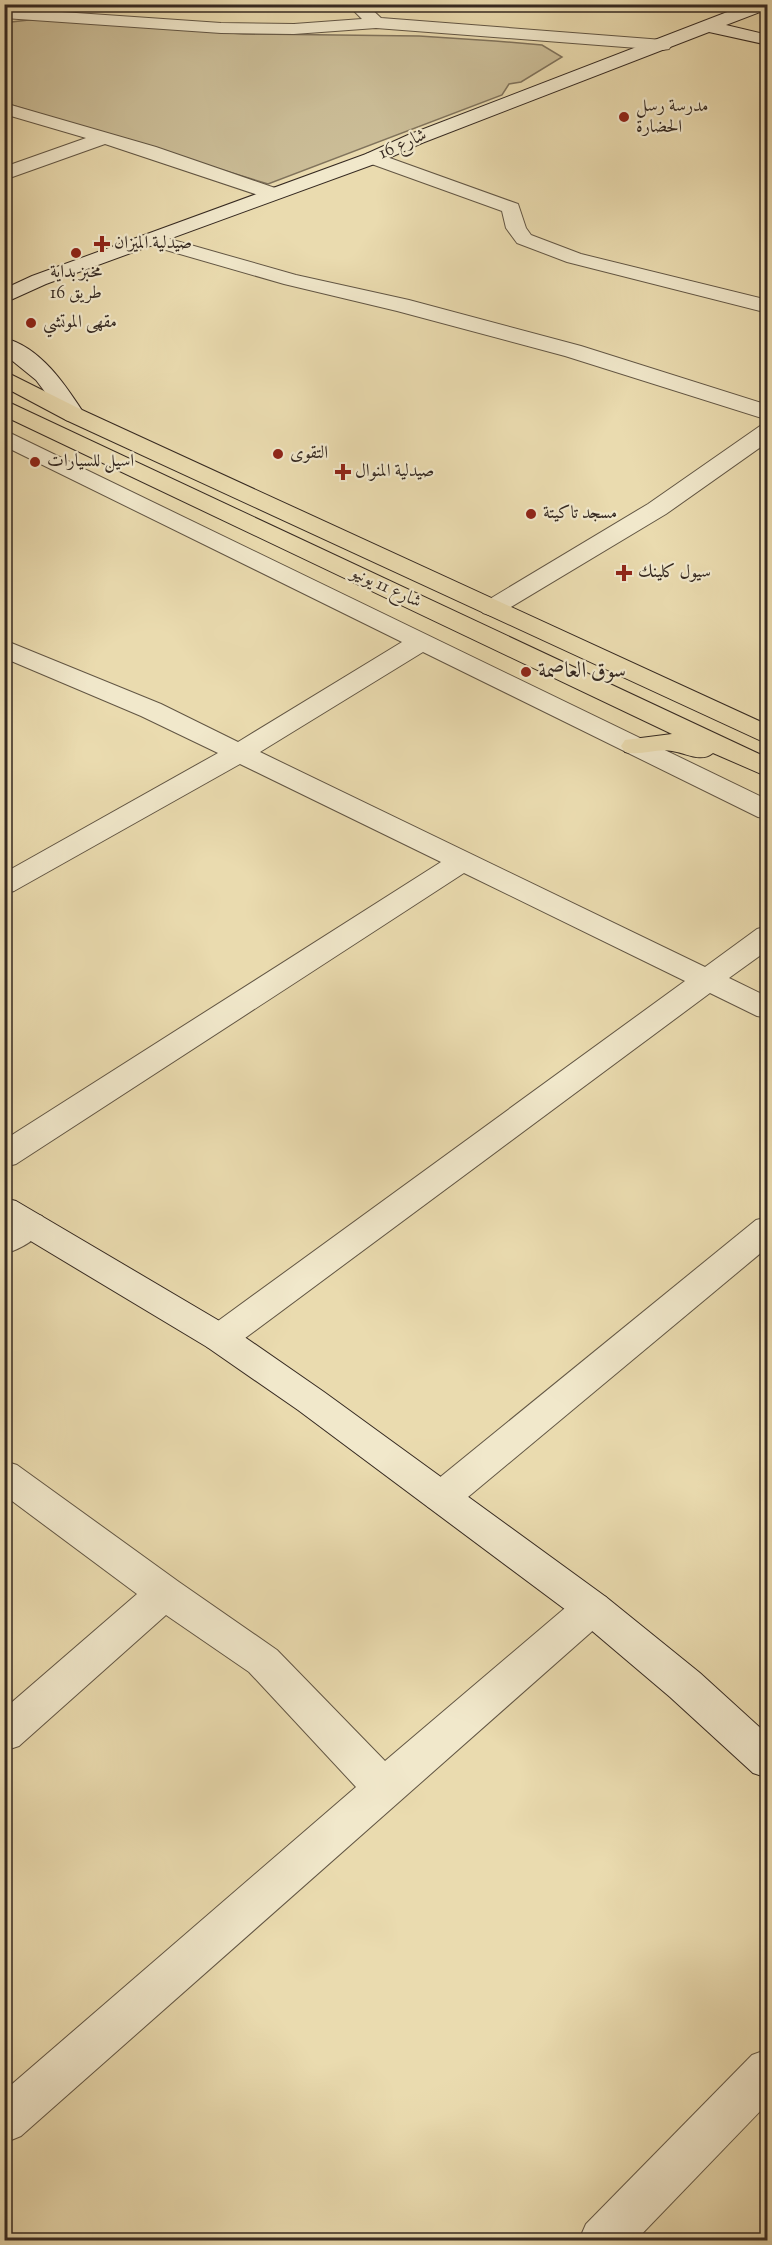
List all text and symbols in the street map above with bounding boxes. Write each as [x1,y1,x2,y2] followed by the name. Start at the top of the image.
[636,94,709,141] place label: مدرسة رسل الحضارة
[617,110,631,124] marker: مدرسة رسل الحضارة
[375,123,431,167] street label: شارع 16
[114,231,192,257] place label: صيدلية الميزان
[95,237,109,251] marker: صيدلية الميزان
[69,246,83,260] marker: مخبز بداية طريق 16
[50,260,102,307] place label: مخبز بداية طريق 16
[43,310,117,338] place label: مقهى الموتشي
[24,316,38,330] marker: مقهى الموتشي
[290,441,328,467] place label: التقوى
[271,447,285,461] marker: التقوى
[47,449,134,475] place label: اسيل للسيارات
[28,455,42,469] marker: اسيل للسيارات
[355,459,434,485] place label: صيدلية المنوال
[336,465,350,479] marker: صيدلية المنوال
[543,501,617,527] place label: مسجد تاكيتة
[524,507,538,521] marker: مسجد تاكيتة
[345,560,425,616] street label: شارع 11 يونيو
[638,560,711,586] place label: سيول كلينك
[615,564,633,582] marker: سيول كلينك
[538,656,626,688] place label: سوق العاصمة
[519,665,533,679] marker: سوق العاصمة

